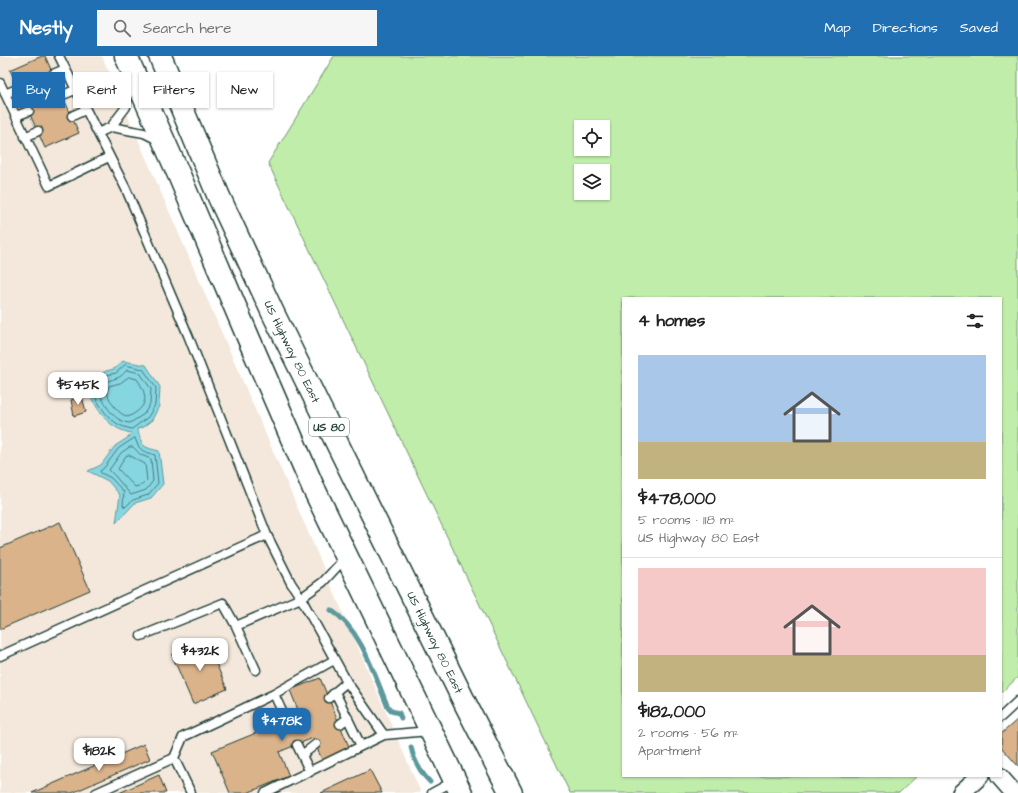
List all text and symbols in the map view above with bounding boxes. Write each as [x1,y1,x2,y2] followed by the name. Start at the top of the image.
[97,10,377,46] search box
[20,15,73,42] text: Nestly
[111,17,133,39] icon: search
[143,18,231,39] text: Search here
[824,18,851,38] text: Map
[873,18,938,38] text: Directions
[960,18,998,38] text: Saved
[12,72,65,108] chip: Buy
[73,72,131,108] chip: Rent
[139,72,209,108] chip: Filters
[217,72,273,108] chip: New
[574,120,610,200] map controls
[574,120,610,156] button: locate
[574,164,610,200] button: layers
[259,298,324,406] street label: US Highway 80 East
[638,309,705,333] text: 4 homes
[964,310,986,332] icon: filters
[50,372,106,406] pin: $545K
[57,376,99,394] text: $545K
[776,381,848,453] icon: home
[309,418,349,436] road number: US 80
[638,487,716,511] text: $478,000
[638,511,735,529] text: 5 rooms · 118 m²
[638,529,759,547] text: US Highway 80 East
[402,589,467,697] street label: US Highway 80 East
[776,594,848,666] icon: home
[172,638,228,672] pin: $432K
[181,642,219,660] text: $432K
[638,700,706,724] text: $182,000
[254,708,310,742] pin: $478K
[262,712,302,730] text: $478K
[638,724,739,742] text: 2 rooms · 56 m²
[71,738,127,772] pin: $182K
[83,742,115,760] text: $182K
[638,742,702,760] text: Apartment

